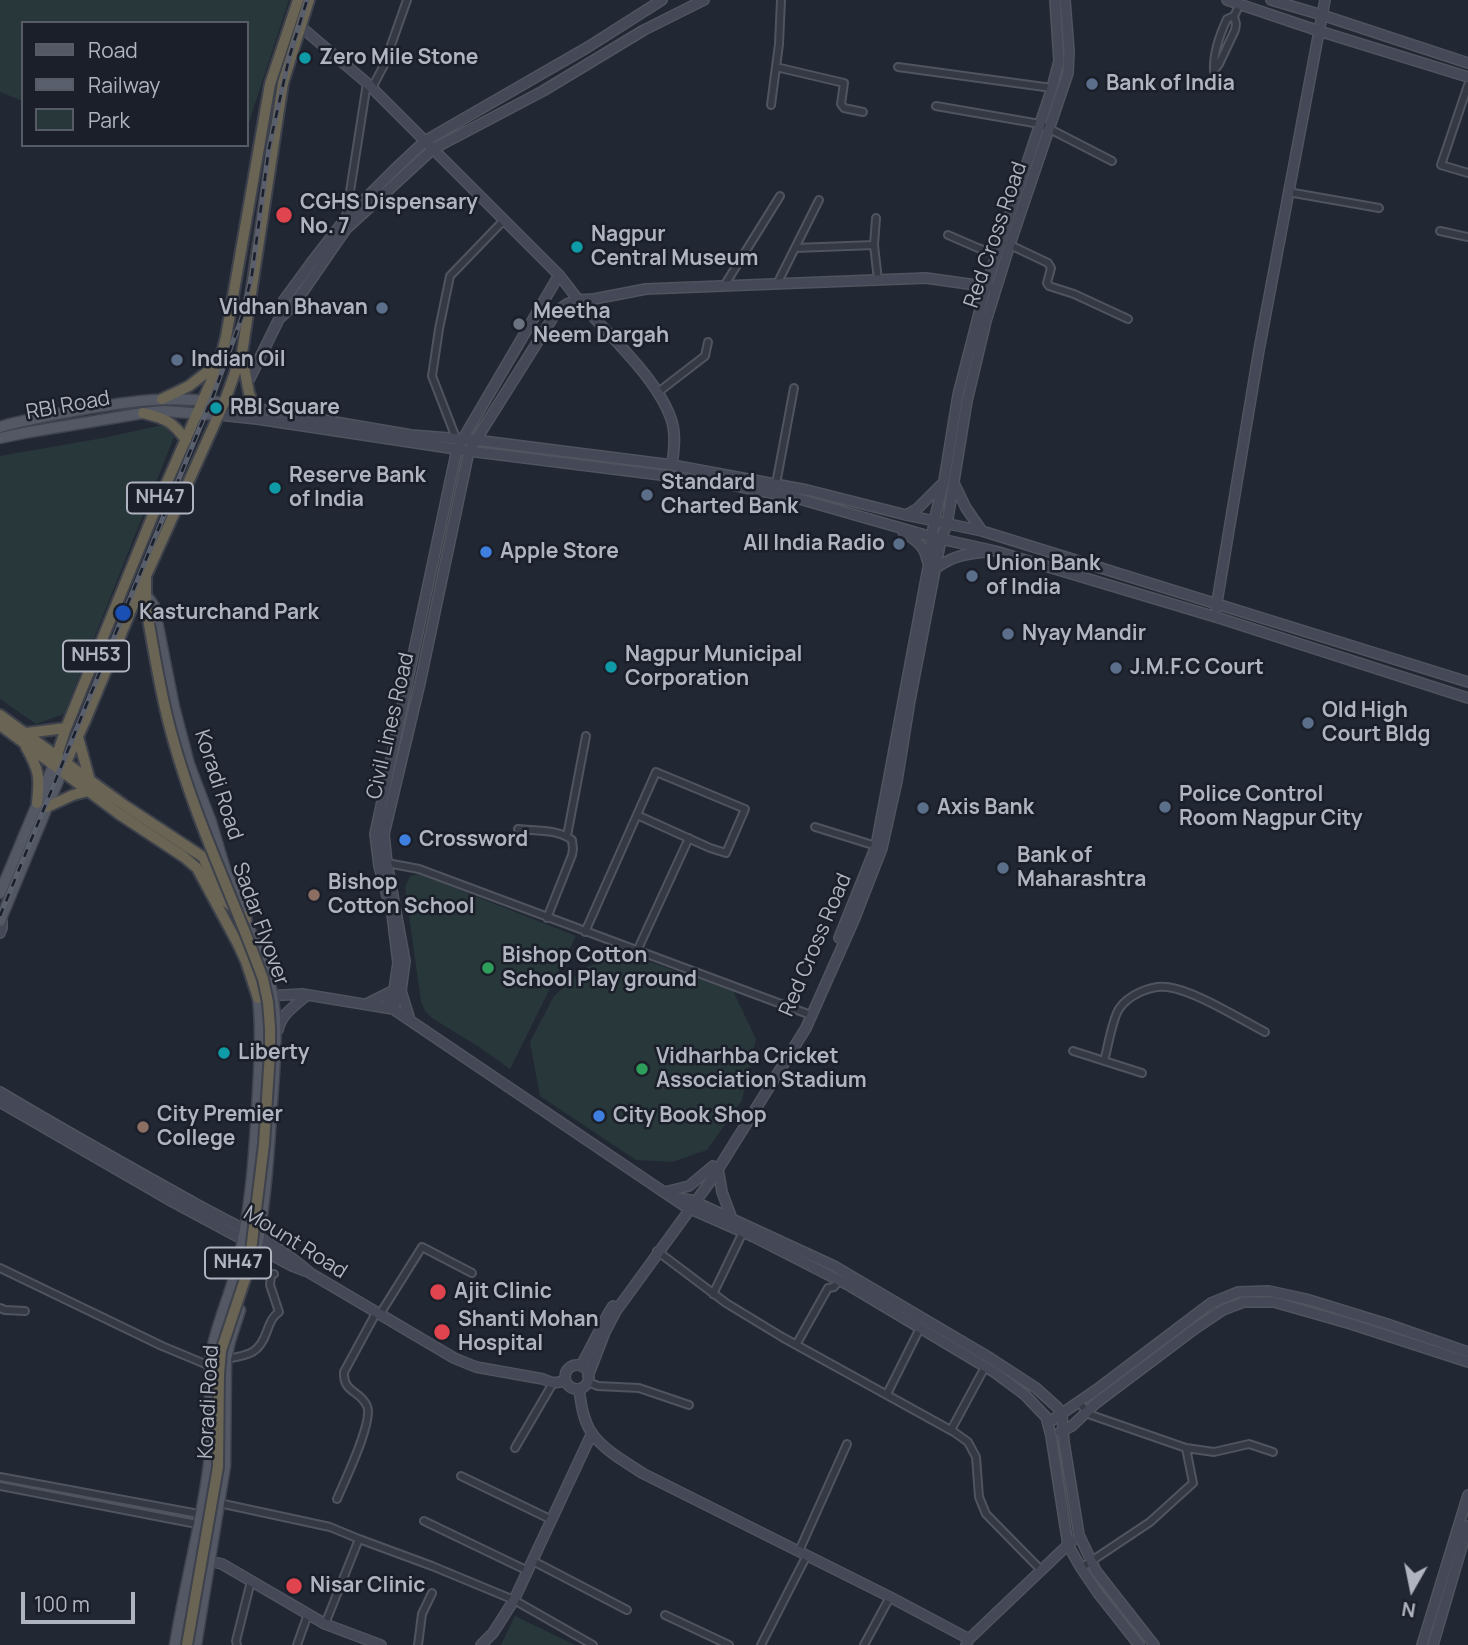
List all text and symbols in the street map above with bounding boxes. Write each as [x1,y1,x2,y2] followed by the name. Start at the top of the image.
[21,21,248,147] legend
[88,36,138,64] text: Road
[319,45,478,71] place label: Zero Mile Stone
[297,50,313,66] marker: Zero Mile Stone
[88,71,160,99] text: Railway
[1106,71,1235,97] place label: Bank of India
[1084,76,1100,92] marker: Bank of India
[88,106,130,134] text: Park
[959,159,1033,311] street label: Red Cross Road
[300,190,478,240] place label: CGHS Dispensary No. 7
[274,205,294,225] marker: CGHS Dispensary No. 7
[591,222,758,272] place label: Nagpur Central Museum
[569,239,585,255] marker: Nagpur Central Museum
[219,295,368,321] place label: Vidhan Bhavan
[533,299,669,349] place label: Meetha Neem Dargah
[374,300,390,316] marker: Vidhan Bhavan
[511,316,527,332] marker: Meetha Neem Dargah
[191,347,286,373] place label: Indian Oil
[169,352,185,368] marker: Indian Oil
[24,386,112,426] street label: RBI Road
[230,395,340,421] place label: RBI Square
[208,400,224,416] marker: RBI Square
[289,463,426,513] place label: Reserve Bank of India
[661,470,798,520] place label: Standard Charted Bank
[267,480,283,496] marker: Reserve Bank of India
[127,482,193,513] road number: NH47
[639,487,655,503] marker: Standard Charted Bank
[743,531,885,557] place label: All India Radio
[891,536,907,552] marker: All India Radio
[500,539,619,565] place label: Apple Store
[478,544,494,560] marker: Apple Store
[986,551,1100,601] place label: Union Bank of India
[964,568,980,584] marker: Union Bank of India
[139,600,319,626] place label: Kasturchand Park
[113,603,133,623] marker: Kasturchand Park
[1022,621,1146,647] place label: Nyay Mandir
[1000,626,1016,642] marker: Nyay Mandir
[63,640,129,671] road number: NH53
[625,642,802,692] place label: Nagpur Municipal Corporation
[362,650,420,802] street label: Civil Lines Road
[1130,655,1264,681] place label: J.M.F.C Court
[603,659,619,675] marker: Nagpur Municipal Corporation
[1108,660,1124,676] marker: J.M.F.C Court
[1322,698,1430,748] place label: Old High Court Bldg
[1300,715,1316,731] marker: Old High Court Bldg
[188,727,248,843] street label: Koradi Road
[1179,782,1363,832] place label: Police Control Room Nagpur City
[937,795,1034,821] place label: Axis Bank
[1157,799,1173,815] marker: Police Control Room Nagpur City
[915,800,931,816] marker: Axis Bank
[419,827,528,853] place label: Crossword
[397,832,413,848] marker: Crossword
[1017,843,1146,893] place label: Bank of Maharashtra
[226,859,294,989] street label: Sadar Flyover
[995,860,1011,876] marker: Bank of Maharashtra
[328,870,475,920] place label: Bishop Cotton School
[775,870,857,1020] street label: Red Cross Road
[306,887,322,903] marker: Bishop Cotton School
[502,943,697,993] place label: Bishop Cotton School Play ground
[480,960,496,976] marker: Bishop Cotton School Play ground
[238,1040,310,1066] place label: Liberty
[656,1044,867,1094] place label: Vidharhba Cricket Association Stadium
[216,1045,232,1061] marker: Liberty
[634,1061,650,1077] marker: Vidharhba Cricket Association Stadium
[157,1102,283,1152] place label: City Premier College
[613,1103,767,1129] place label: City Book Shop
[591,1108,607,1124] marker: City Book Shop
[135,1119,151,1135] marker: City Premier College
[239,1201,351,1285] street label: Mount Road
[205,1247,271,1278] road number: NH47
[454,1279,552,1305] place label: Ajit Clinic
[428,1282,448,1302] marker: Ajit Clinic
[458,1307,599,1357] place label: Shanti Mohan Hospital
[432,1322,452,1342] marker: Shanti Mohan Hospital
[193,1344,225,1460] street label: Koradi Road
[1377,1554,1447,1624] north arrow
[310,1573,425,1599] place label: Nisar Clinic
[284,1576,304,1596] marker: Nisar Clinic
[24,1578,138,1622] scale bar
[34,1590,90,1618] text: 100 m
[1400,1596,1417,1624] text: N

